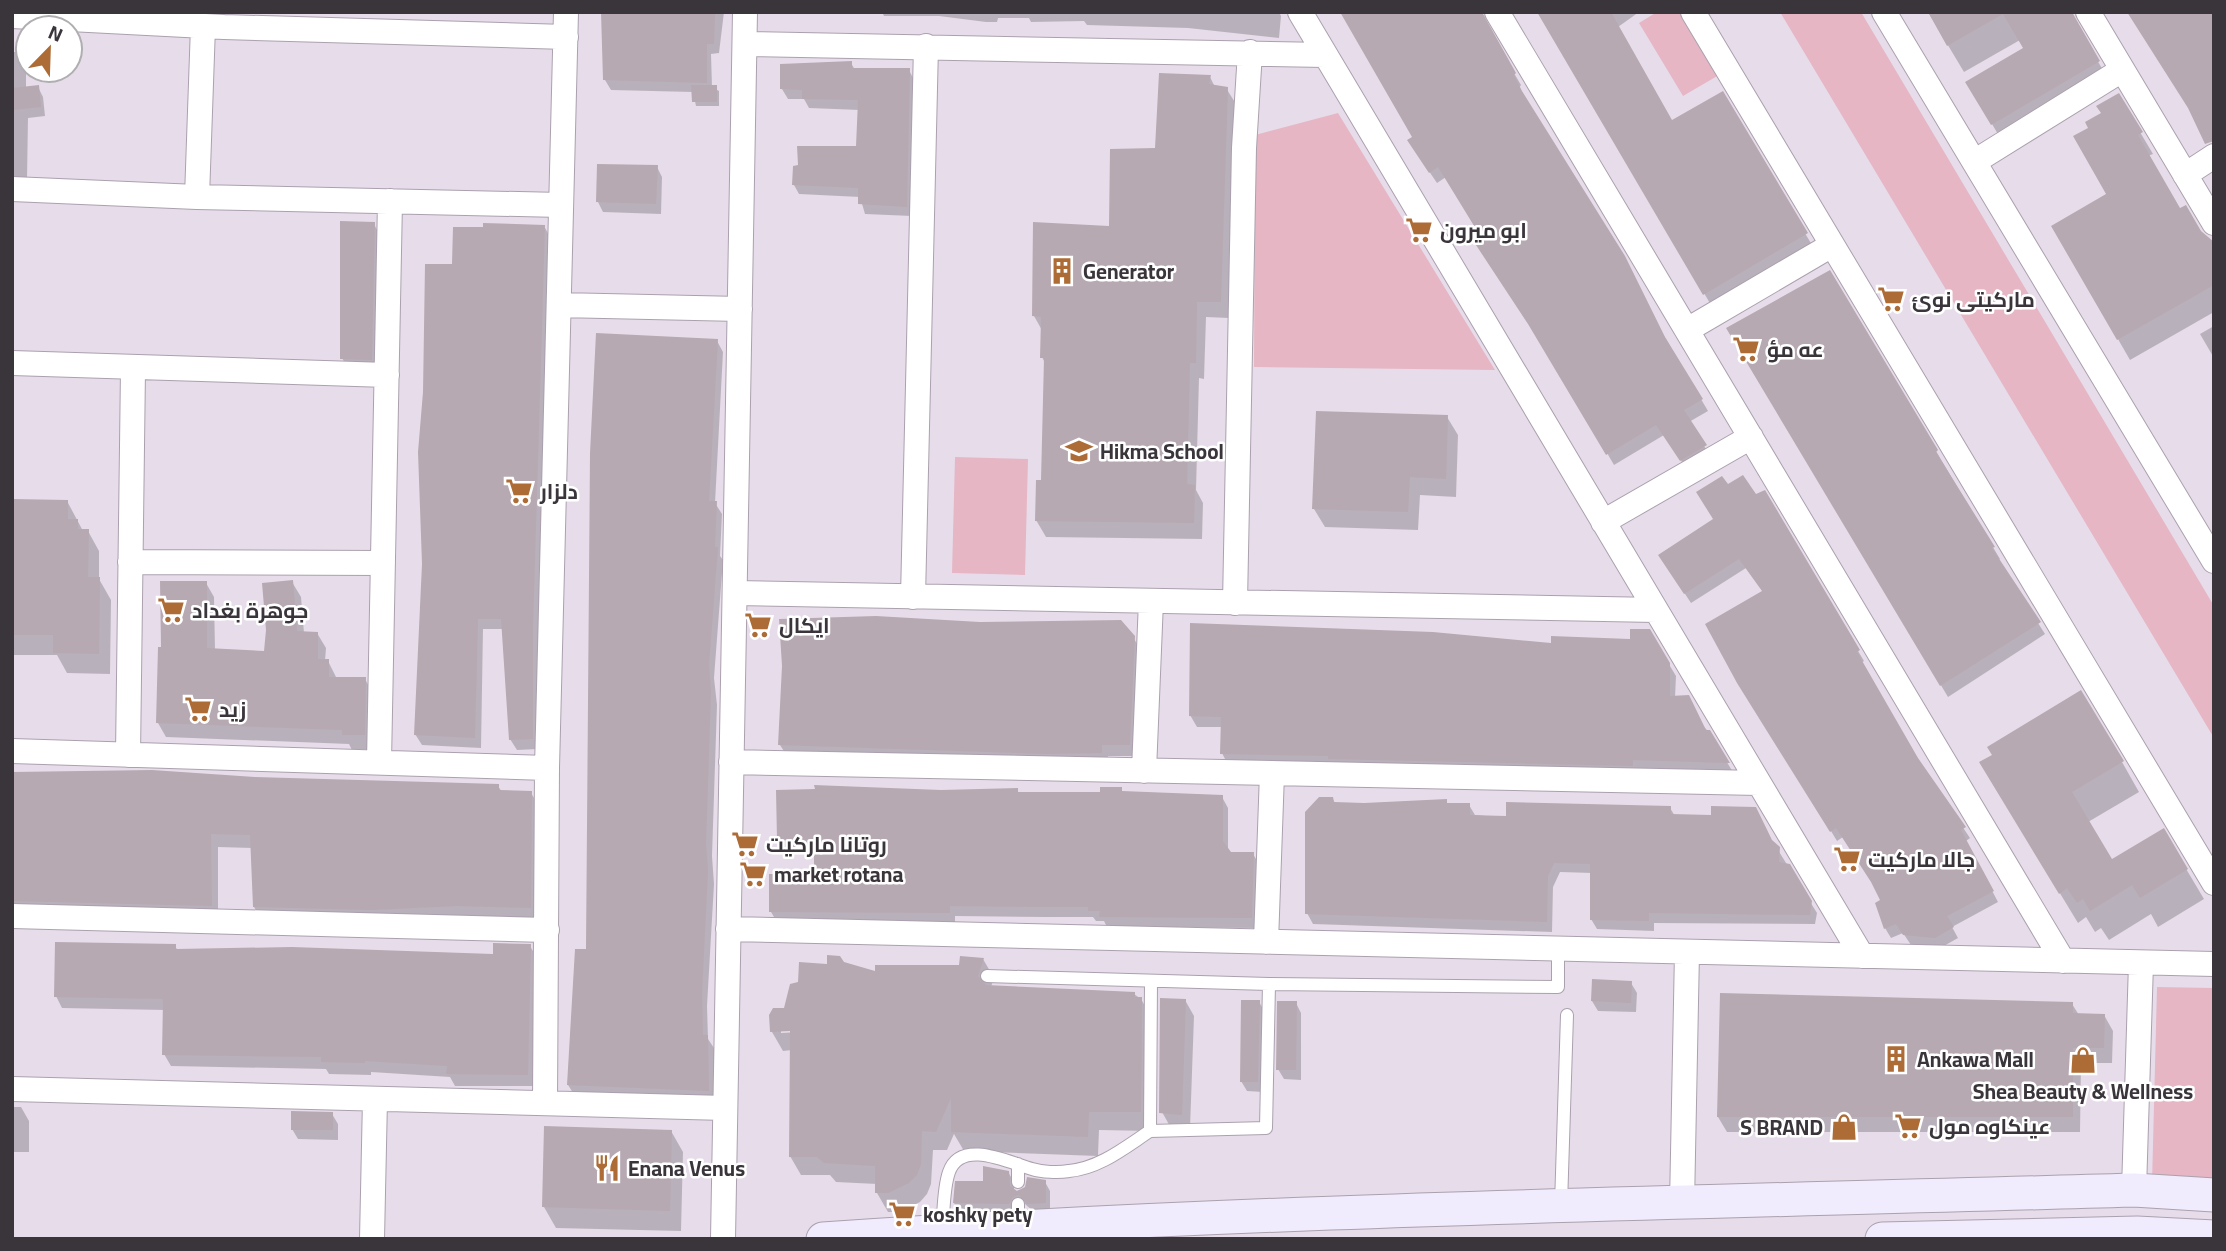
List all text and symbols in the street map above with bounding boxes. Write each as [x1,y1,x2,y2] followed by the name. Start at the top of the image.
[14,14,84,84] north arrow
[43,14,69,52] text: N
[1440,211,1527,250] place label: ابو ميرون
[1404,215,1434,245] supermarket icon: ابو ميرون
[1083,252,1175,291] place label: Generator
[1047,256,1077,286] building icon: Generator
[1912,280,2035,319] place label: مارکیتی نوئ
[1876,284,1906,314] supermarket icon: مارکیتی نوئ
[1767,330,1824,369] place label: عه مؤ
[1731,334,1761,364] supermarket icon: عه مؤ
[1100,432,1224,471] place label: Hikma School
[1064,436,1094,466] school or university icon: Hikma School
[539,472,578,511] place label: دلزار
[504,476,534,506] supermarket icon: دلزار
[192,591,309,630] place label: جوهرة بغداد
[156,595,186,625] supermarket icon: جوهرة بغداد
[779,606,830,645] place label: ايكال
[743,610,773,640] supermarket icon: ايكال
[219,690,246,729] place label: زيد
[183,694,213,724] supermarket icon: زيد
[766,825,887,864] place label: روتانا ماركيت
[730,829,760,859] supermarket icon: روتانا ماركيت
[1868,840,1975,879] place label: جالا ماركيت
[1832,844,1862,874] supermarket icon: جالا ماركيت
[774,855,903,894] place label: market rotana
[738,859,768,889] supermarket icon: market rotana
[1917,1040,2034,1079] place label: Ankawa Mall
[1881,1044,1911,1074] building icon: Ankawa Mall
[2068,1045,2098,1075] shop icon: Shea Beauty & Wellness
[1973,1072,2193,1111] place label: Shea Beauty & Wellness
[1929,1107,2050,1146] place label: عينكاوه مول
[1740,1108,1823,1147] place label: S BRAND
[1893,1111,1923,1141] supermarket icon: عينكاوه مول
[1829,1112,1859,1142] shop icon: S BRAND
[628,1149,745,1188] place label: Enana Venus
[592,1153,622,1183] restaurant icon: Enana Venus
[923,1195,1033,1234] place label: koshky pety
[887,1199,917,1229] supermarket icon: koshky pety

